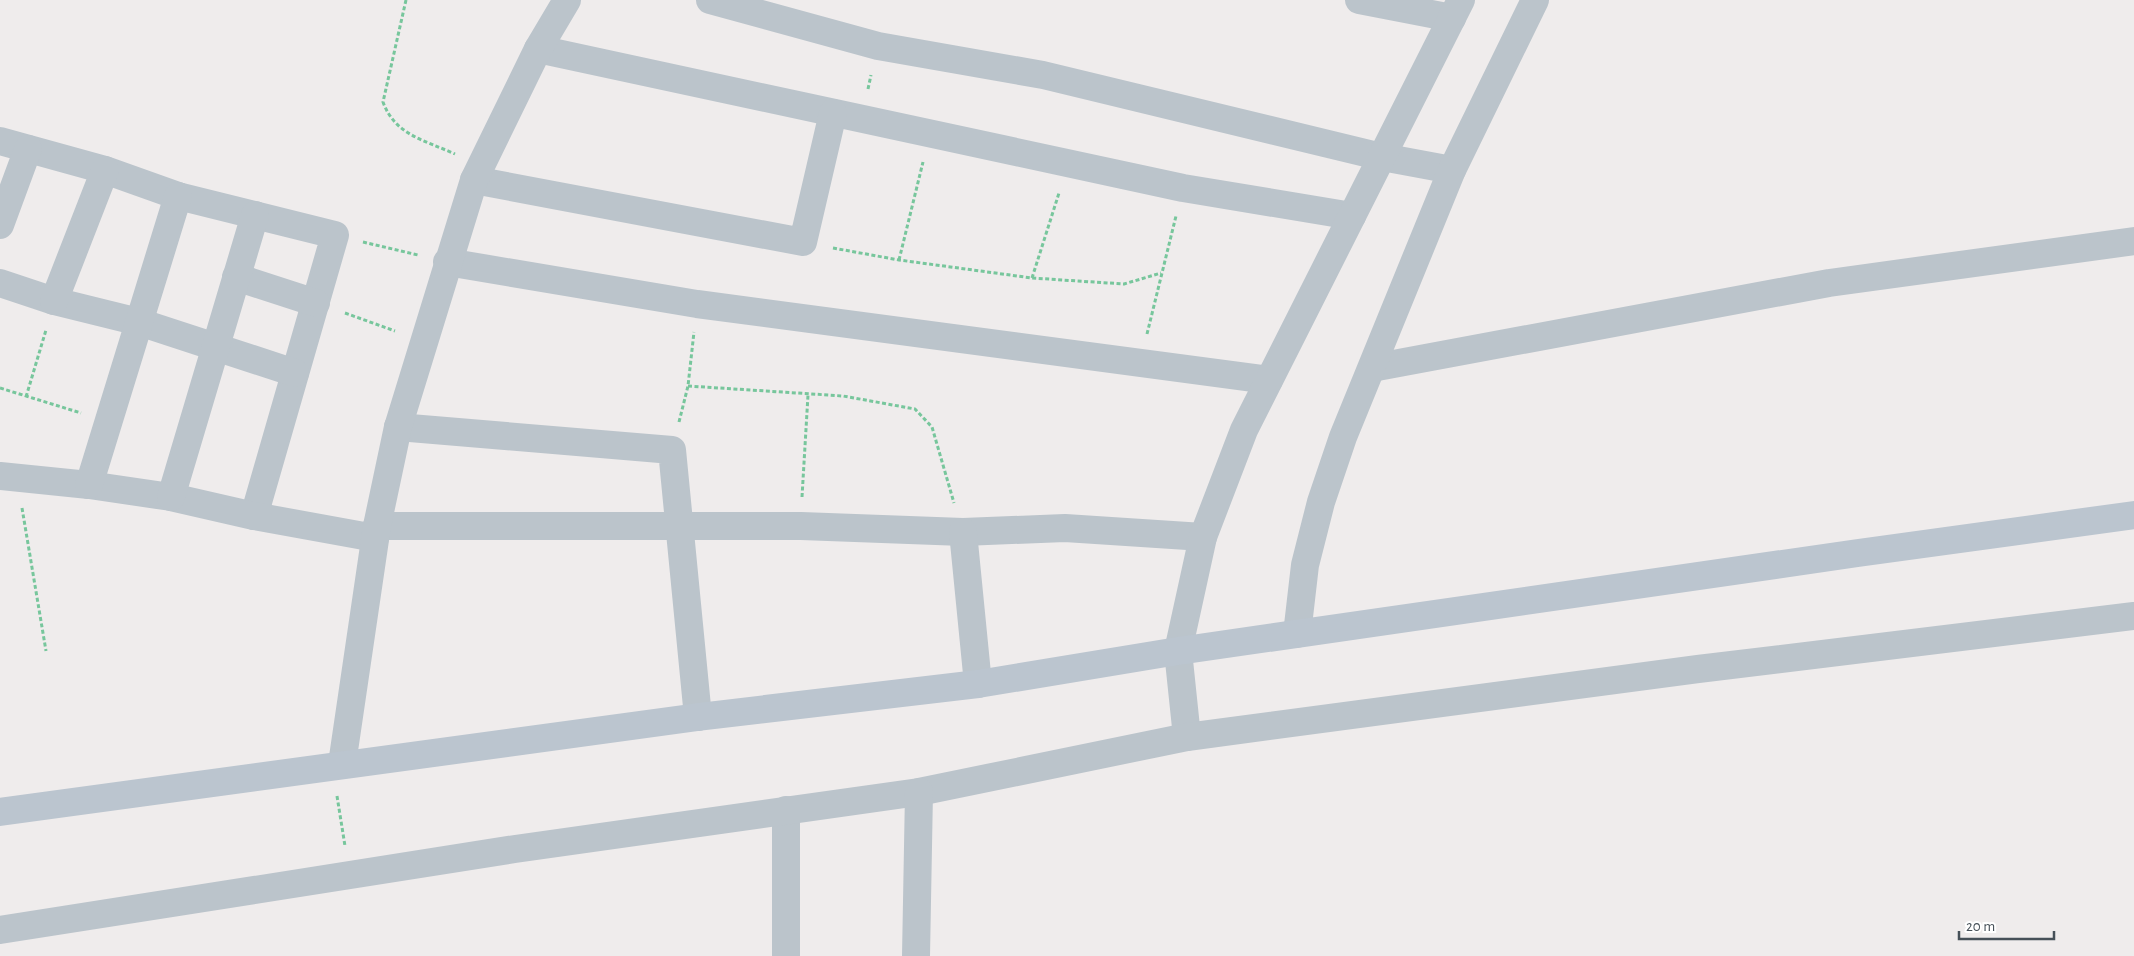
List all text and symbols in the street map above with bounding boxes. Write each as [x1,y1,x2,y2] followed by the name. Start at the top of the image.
[1959,908,2054,940] scale bar
[1966,919,1995,934] text: 20 m

